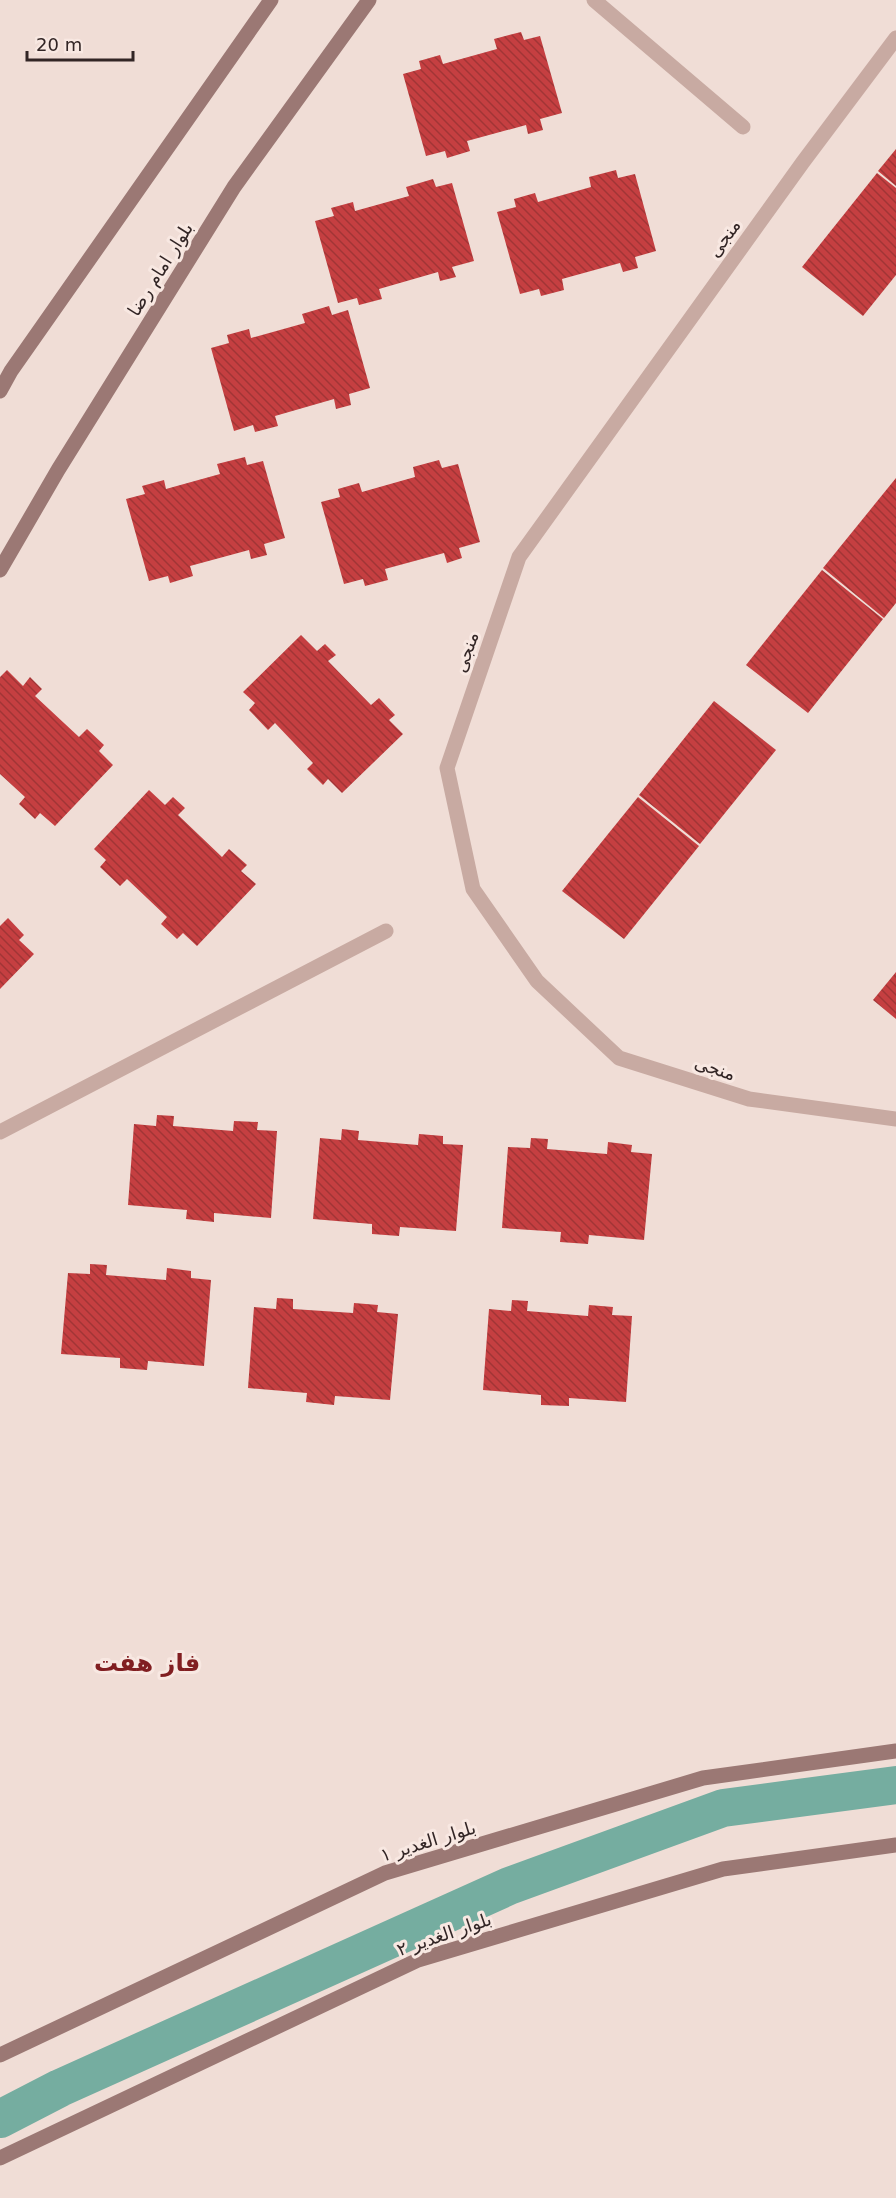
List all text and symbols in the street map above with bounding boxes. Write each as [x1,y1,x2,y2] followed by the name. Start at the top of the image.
[27,24,134,62] scale bar
[36,34,82,55] text: 20 m
[703,215,745,261] street label: منجی
[123,218,198,320] street label: بلوار امام رضا
[449,629,483,675] street label: منجی
[692,1052,738,1084] street label: منجی
[94,1649,200,1677] district label: فاز هفت
[378,1817,479,1866] street label: بلوار الغدیر ۱
[394,1908,494,1961] street label: بلوار الغدیر ۲

